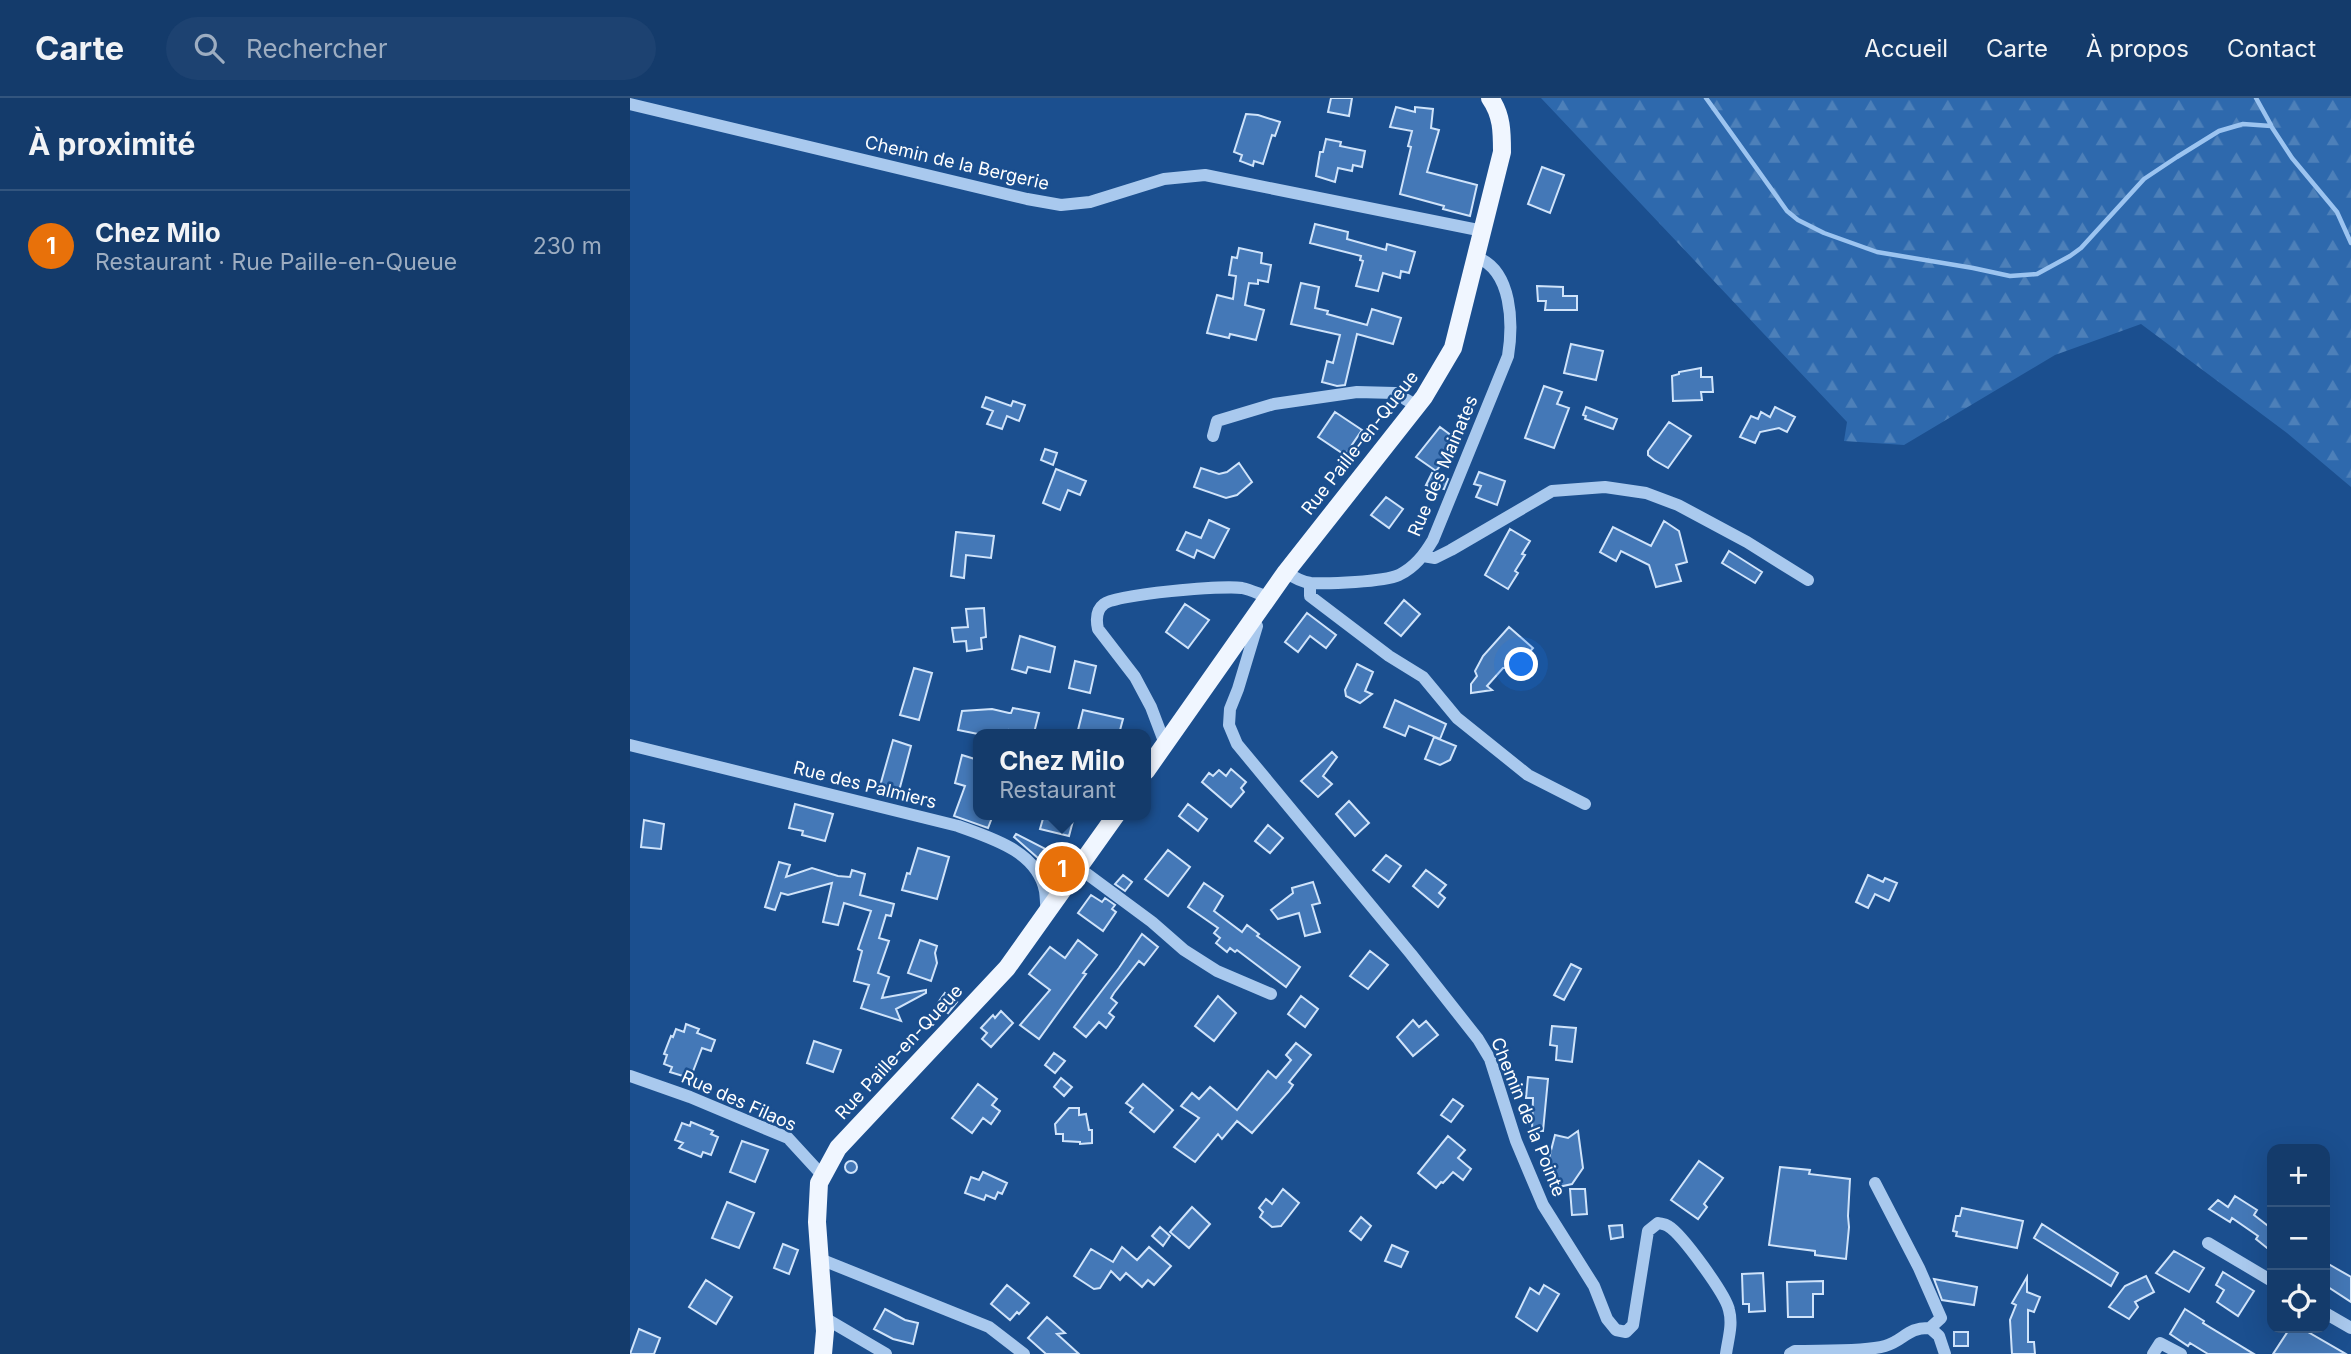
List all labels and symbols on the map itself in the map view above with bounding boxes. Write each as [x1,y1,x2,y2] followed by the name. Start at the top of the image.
[863,131,1051,194] street label: Chemin de la Bergerie
[1297,367,1422,519] street label: Rue Paille-en-Queue
[1403,392,1482,539] street label: Rue des Mainates
[1504,647,1538,681] your location
[791,757,939,812] street label: Rue des Palmiers
[1039,843,1085,895] pin: 1
[831,980,967,1123] street label: Rue Paille-en-Queue
[1487,1034,1570,1199] street label: Chemin de la Pointe
[678,1066,800,1135] street label: Rue des Filaos

